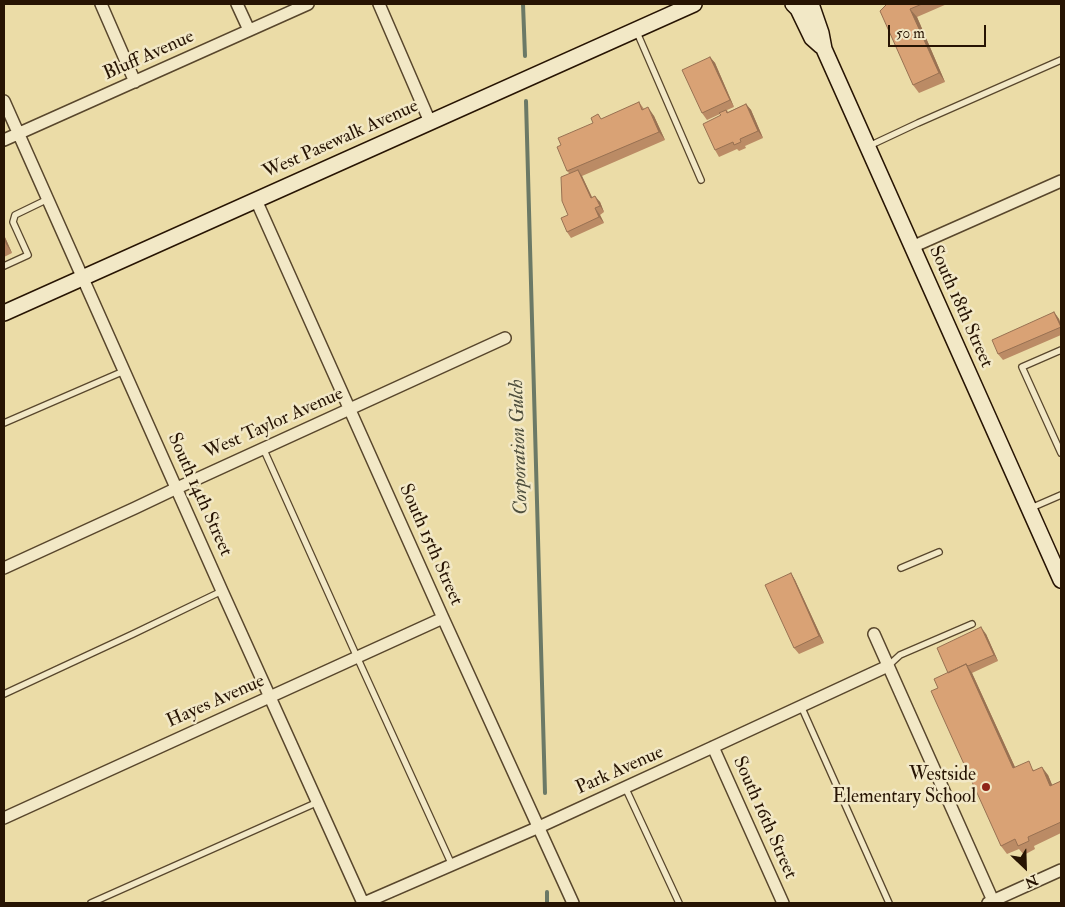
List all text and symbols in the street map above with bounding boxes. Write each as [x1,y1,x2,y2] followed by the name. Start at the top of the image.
[890,15,988,47] scale bar
[896,24,925,43] text: 50 m
[100,26,198,86] street label: Bluff Avenue
[260,96,422,184] street label: West Pasewalk Avenue
[923,242,997,372] street label: South 18th Street
[506,379,534,515] water label: Corporation Gulch
[201,383,347,465] street label: West Taylor Avenue
[162,430,236,560] street label: South 14th Street
[393,481,467,609] street label: South 15th Street
[163,670,269,734] street label: Hayes Avenue
[573,742,667,800] street label: Park Avenue
[727,753,801,883] street label: South 16th Street
[833,765,976,809] place label: Westside Elementary School
[980,781,992,793] marker: Westside Elementary School
[1000,842,1050,892] north arrow
[1022,871,1040,891] text: N

